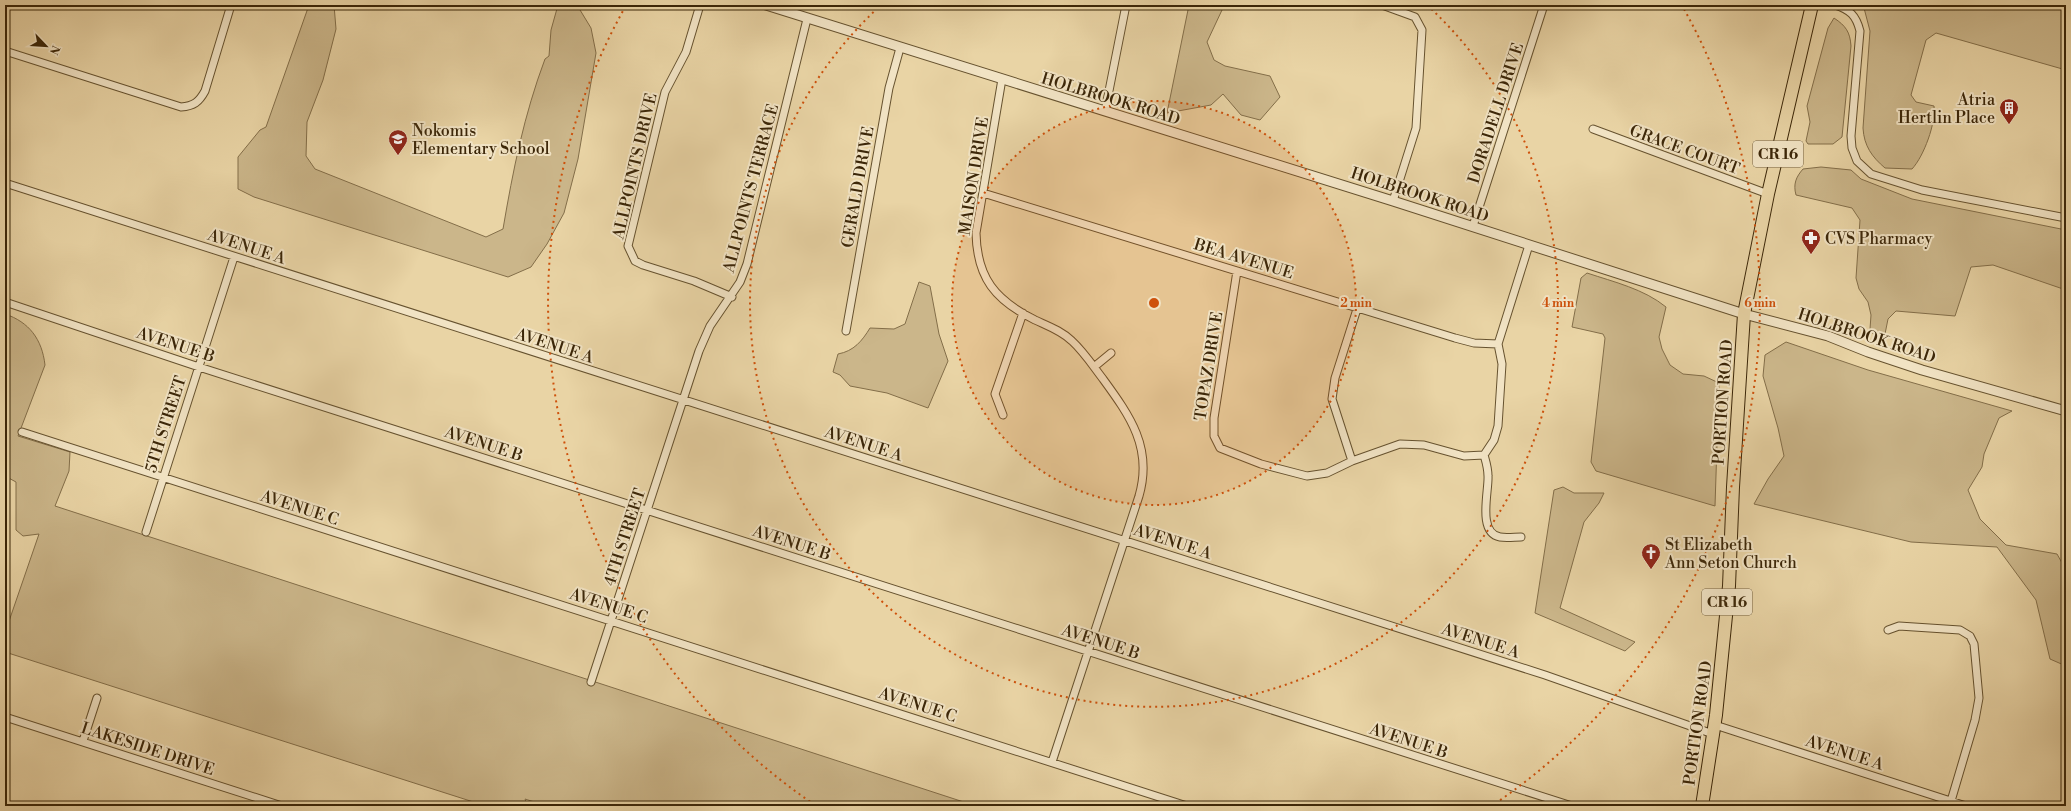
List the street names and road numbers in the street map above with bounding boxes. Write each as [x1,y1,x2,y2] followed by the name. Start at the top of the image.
[1464,40,1528,186] street label: DORADELL DRIVE
[1039,68,1183,130] street label: HOLBROOK ROAD
[608,91,662,242] street label: ALLPOINTS DRIVE
[719,102,783,276] street label: ALLPOINTS TERRACE
[955,115,993,237] street label: MAISON DRIVE
[1627,121,1742,179] street label: GRACE COURT
[837,125,879,249] street label: GERALD DRIVE
[1753,141,1803,167] road number: CR 16
[1348,163,1491,227] street label: HOLBROOK ROAD
[204,225,289,269] street label: AVENUE A
[1191,234,1296,284] street label: BEA AVENUE
[1795,304,1938,368] street label: HOLBROOK ROAD
[1191,310,1227,422] street label: TOPAZ DRIVE
[133,323,217,367] street label: AVENUE B
[512,324,597,368] street label: AVENUE A
[1709,339,1737,465] street label: PORTION ROAD
[141,373,191,475] street label: 5TH STREET
[441,422,525,466] street label: AVENUE B
[821,422,906,466] street label: AVENUE A
[257,486,341,530] street label: AVENUE C
[600,486,650,589] street label: 4TH STREET
[1130,520,1215,564] street label: AVENUE A
[749,521,833,565] street label: AVENUE B
[566,584,650,628] street label: AVENUE C
[1702,589,1752,615] road number: CR 16
[1438,619,1523,663] street label: AVENUE A
[1058,620,1142,664] street label: AVENUE B
[1679,660,1717,787] street label: PORTION ROAD
[875,683,959,727] street label: AVENUE C
[78,718,217,780] street label: LAKESIDE DRIVE
[1366,719,1450,763] street label: AVENUE B
[1802,731,1887,775] street label: AVENUE A

